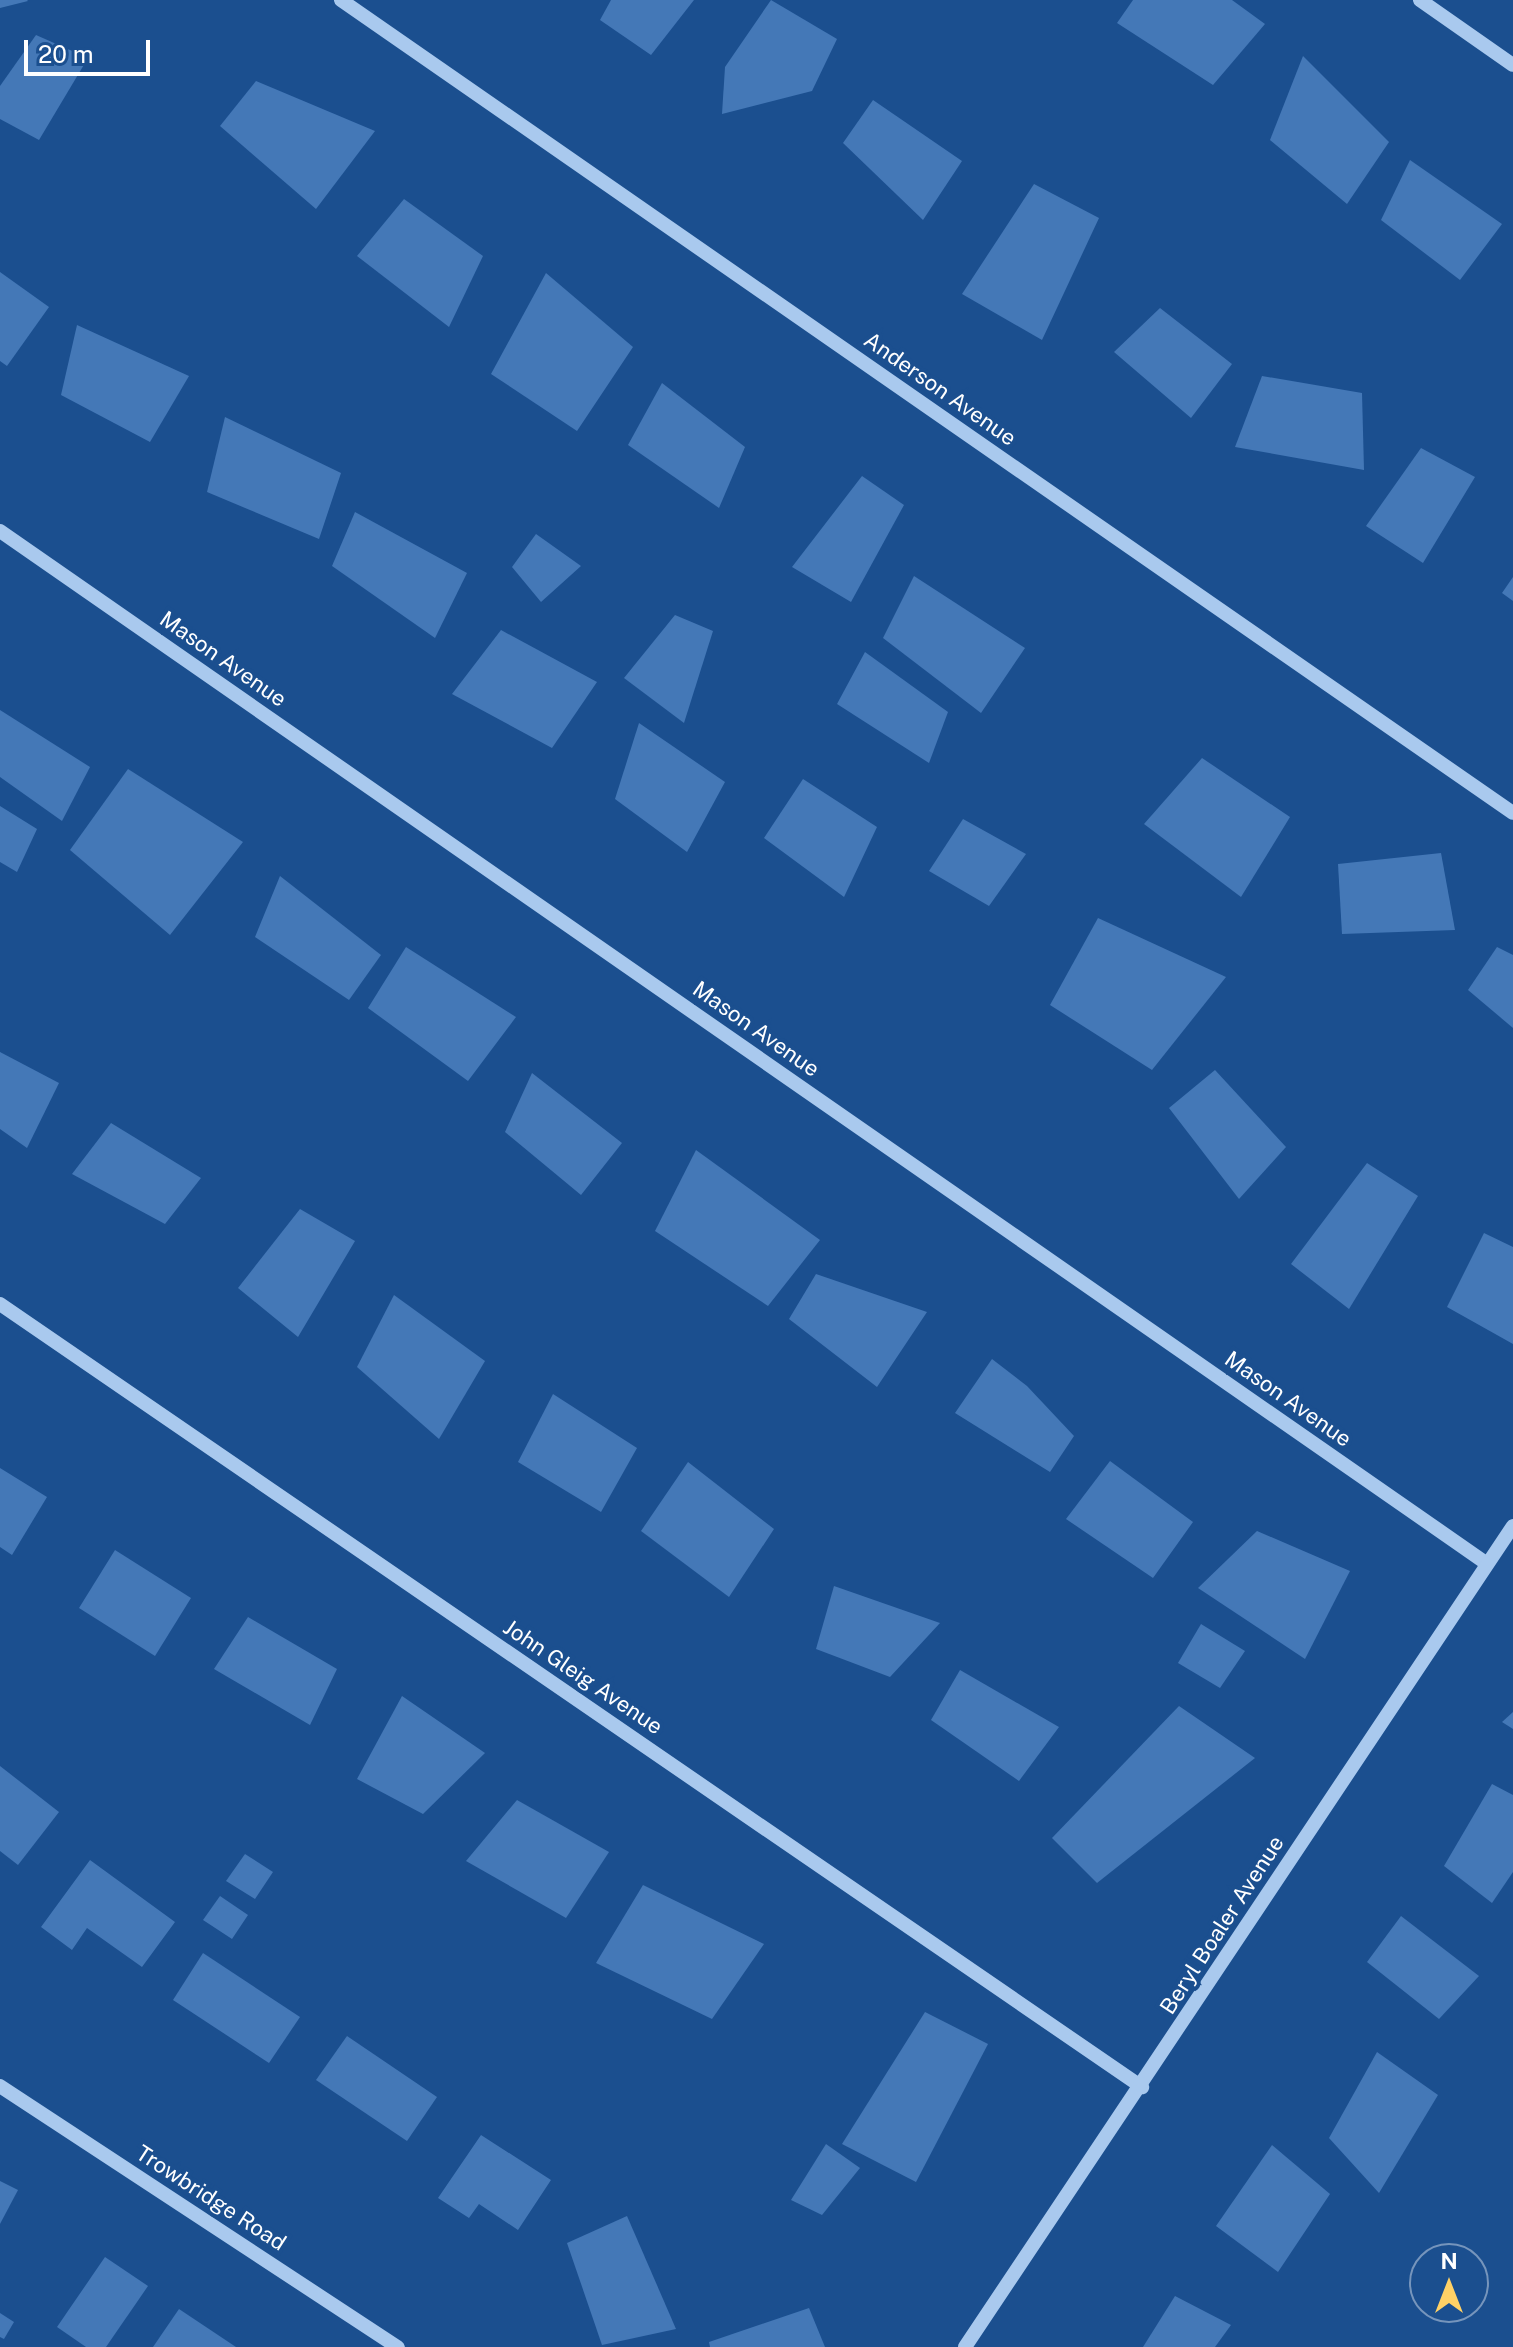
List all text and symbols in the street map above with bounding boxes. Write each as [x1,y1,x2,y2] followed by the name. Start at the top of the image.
[28,24,154,74] scale bar
[38,40,94,68] text: 20 m
[859,327,1021,451] street label: Anderson Avenue
[155,606,291,712] street label: Mason Avenue
[688,976,824,1082] street label: Mason Avenue
[1220,1346,1356,1452] street label: Mason Avenue
[498,1614,668,1740] street label: John Gleig Avenue
[1154,1831,1290,2019] street label: Beryl Boaler Avenue
[131,2140,291,2256] street label: Trowbridge Road
[1409,2243,1489,2323] north arrow
[1440,2248,1458,2274] text: N

